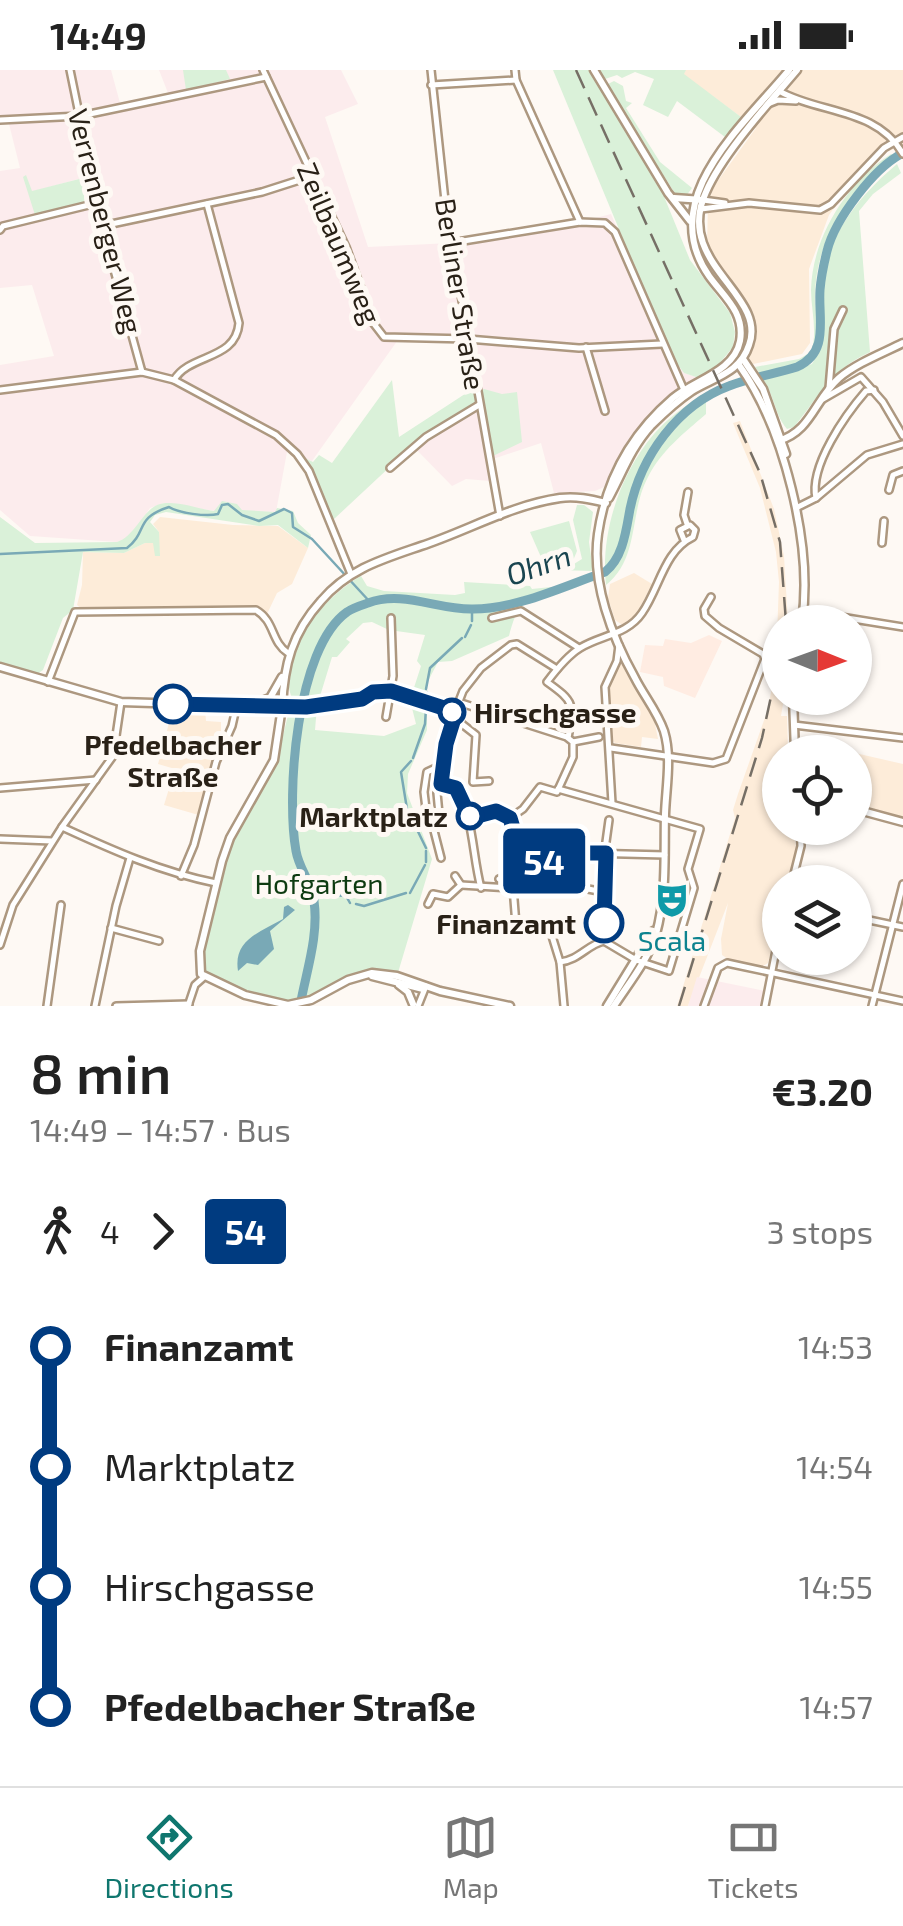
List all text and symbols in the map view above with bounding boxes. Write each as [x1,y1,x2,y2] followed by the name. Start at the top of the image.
[50,12,147,58] text: 14:49
[62,105,150,337] street label: Verrenberger Weg
[291,157,389,329] street label: Zeilbaumweg
[429,196,493,392] street label: Berliner Straße
[501,536,575,592] water label: Ohrn
[762,605,872,715] north arrow
[762,605,872,975] map controls
[154,685,192,723] marker: Pfedelbacher Straße
[474,695,637,729] place label: Hirschgasse
[439,699,465,725] marker: Hirschgasse
[84,727,262,793] place label: Pfedelbacher Straße
[762,735,872,845] button: locate
[299,799,448,833] place label: Marktplatz
[457,803,483,829] marker: Marktplatz
[499,828,589,894] line badge: 54
[523,840,565,882] text: 54
[762,865,872,975] button: layers
[254,866,384,900] park label: Hofgarten
[653,881,691,919] theatre icon: Scala
[585,904,623,942] marker: Finanzamt
[436,906,576,940] place label: Finanzamt
[638,923,706,957] place label: Scala
[30,1039,171,1105] text: 8 min
[772,1068,873,1114] text: €3.20
[30,1110,291,1148] text: 14:49 – 14:57 · Bus
[30,1204,85,1259] icon: walk
[135,1204,190,1259] icon: forward
[225,1210,266,1252] text: 54
[100,1212,120,1250] text: 4
[767,1212,873,1250] text: 3 stops
[104,1323,294,1369] text: Finanzamt
[798,1327,873,1365] text: 14:53
[104,1443,295,1489] text: Marktplatz
[796,1447,873,1485] text: 14:54
[104,1563,315,1609] text: Hirschgasse
[799,1567,873,1605] text: 14:55
[104,1683,476,1729] text: Pfedelbacher Straße
[799,1687,873,1725] text: 14:57
[105,1810,234,1904] tab: Directions
[443,1810,499,1904] tab: Map
[708,1810,798,1904] tab: Tickets

